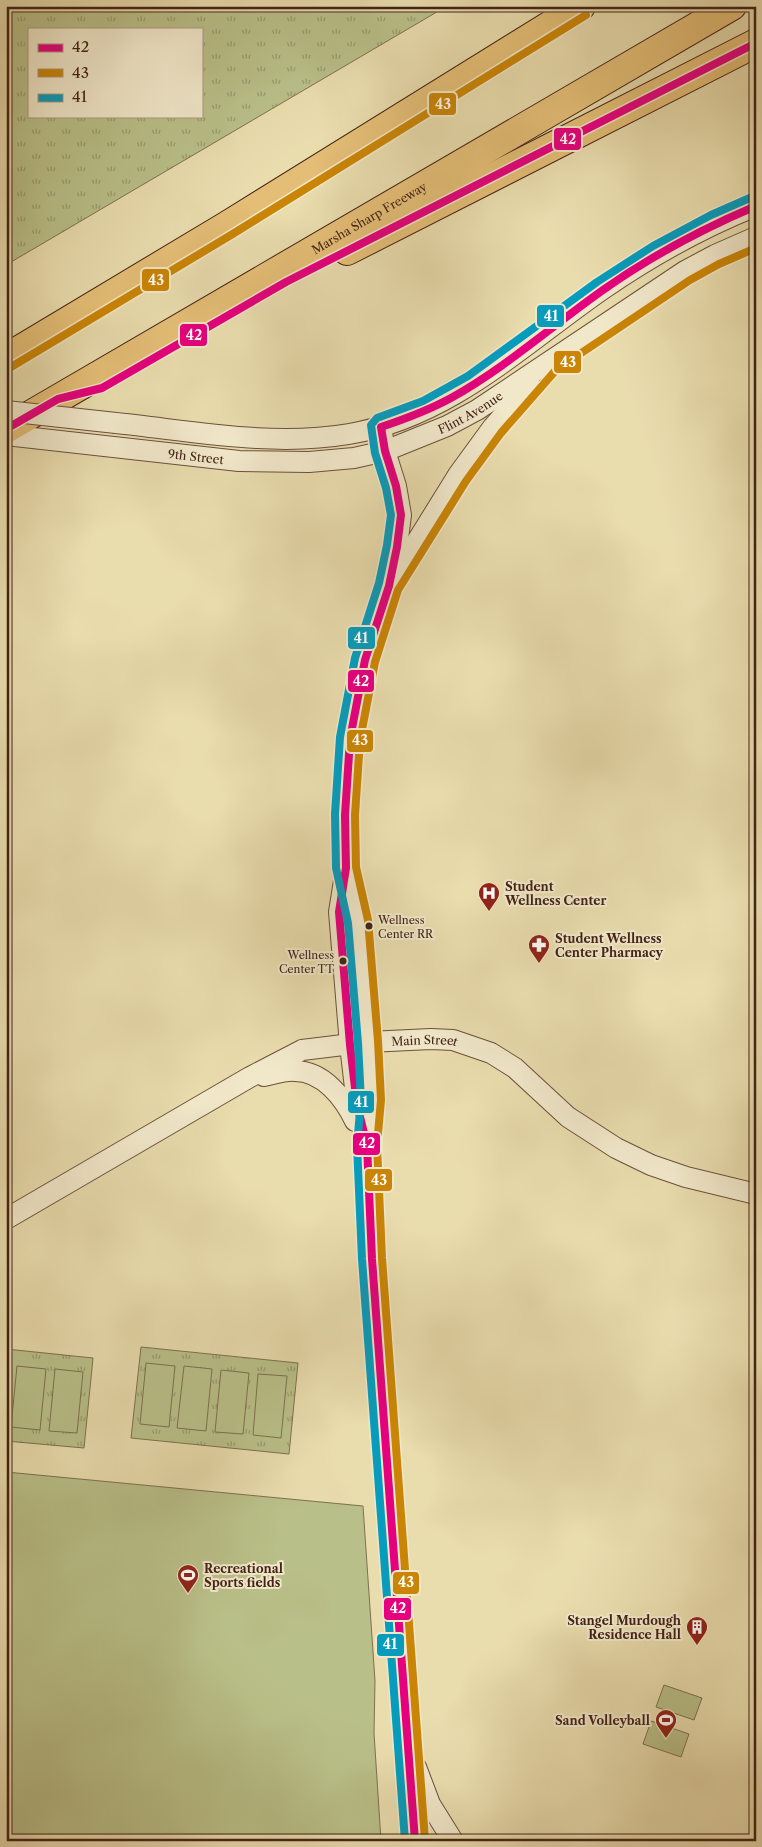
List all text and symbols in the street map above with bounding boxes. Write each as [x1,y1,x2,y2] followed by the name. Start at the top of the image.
[28,28,202,118] legend
[72,37,89,56] text: 42
[72,63,89,82] text: 43
[72,87,88,106] text: 41
[428,92,457,116] line badge: 43
[435,95,451,113] text: 43
[553,127,582,151] line badge: 42
[560,130,576,148] text: 42
[309,178,429,257] street label: Marsha Sharp Freeway
[141,268,170,292] line badge: 43
[148,271,164,289] text: 43
[536,304,565,328] line badge: 41
[544,307,559,325] text: 41
[179,323,208,347] line badge: 42
[186,326,202,344] text: 42
[553,350,582,374] line badge: 43
[560,353,576,371] text: 43
[436,388,505,436] street label: Flint Avenue
[167,446,225,467] street label: 9th Street
[347,626,376,650] line badge: 41
[354,629,369,647] text: 41
[347,669,375,693] line badge: 42
[353,672,369,690] text: 42
[346,729,374,753] line badge: 43
[352,731,368,749] text: 43
[504,879,606,908] place label: Student Wellness Center
[477,881,501,912] hospital icon: Student Wellness Center
[377,913,434,941] place label: Wellness Center RR
[364,921,374,931] marker: Wellness Center RR
[555,931,664,960] place label: Student Wellness Center Pharmacy
[527,933,551,964] pharmacy icon: Student Wellness Center Pharmacy
[279,948,335,976] place label: Wellness Center TT
[338,956,348,966] marker: Wellness Center TT
[391,1032,461,1049] street label: Main Street
[347,1090,375,1114] line badge: 41
[354,1093,369,1111] text: 41
[352,1132,381,1156] line badge: 42
[359,1134,375,1152] text: 42
[364,1168,393,1192] line badge: 43
[371,1171,387,1189] text: 43
[204,1561,283,1590] place label: Recreational Sports fields
[176,1563,200,1594] sports icon: Recreational Sports fields
[392,1571,420,1595] line badge: 43
[398,1573,414,1591] text: 43
[383,1597,412,1621] line badge: 42
[390,1599,406,1617] text: 42
[567,1613,682,1642] place label: Stangel Murdough Residence Hall
[685,1615,709,1646] building icon: Stangel Murdough Residence Hall
[376,1633,405,1657] line badge: 41
[383,1635,398,1653] text: 41
[654,1708,678,1739] sports icon: Sand Volleyball
[555,1713,650,1728] place label: Sand Volleyball

